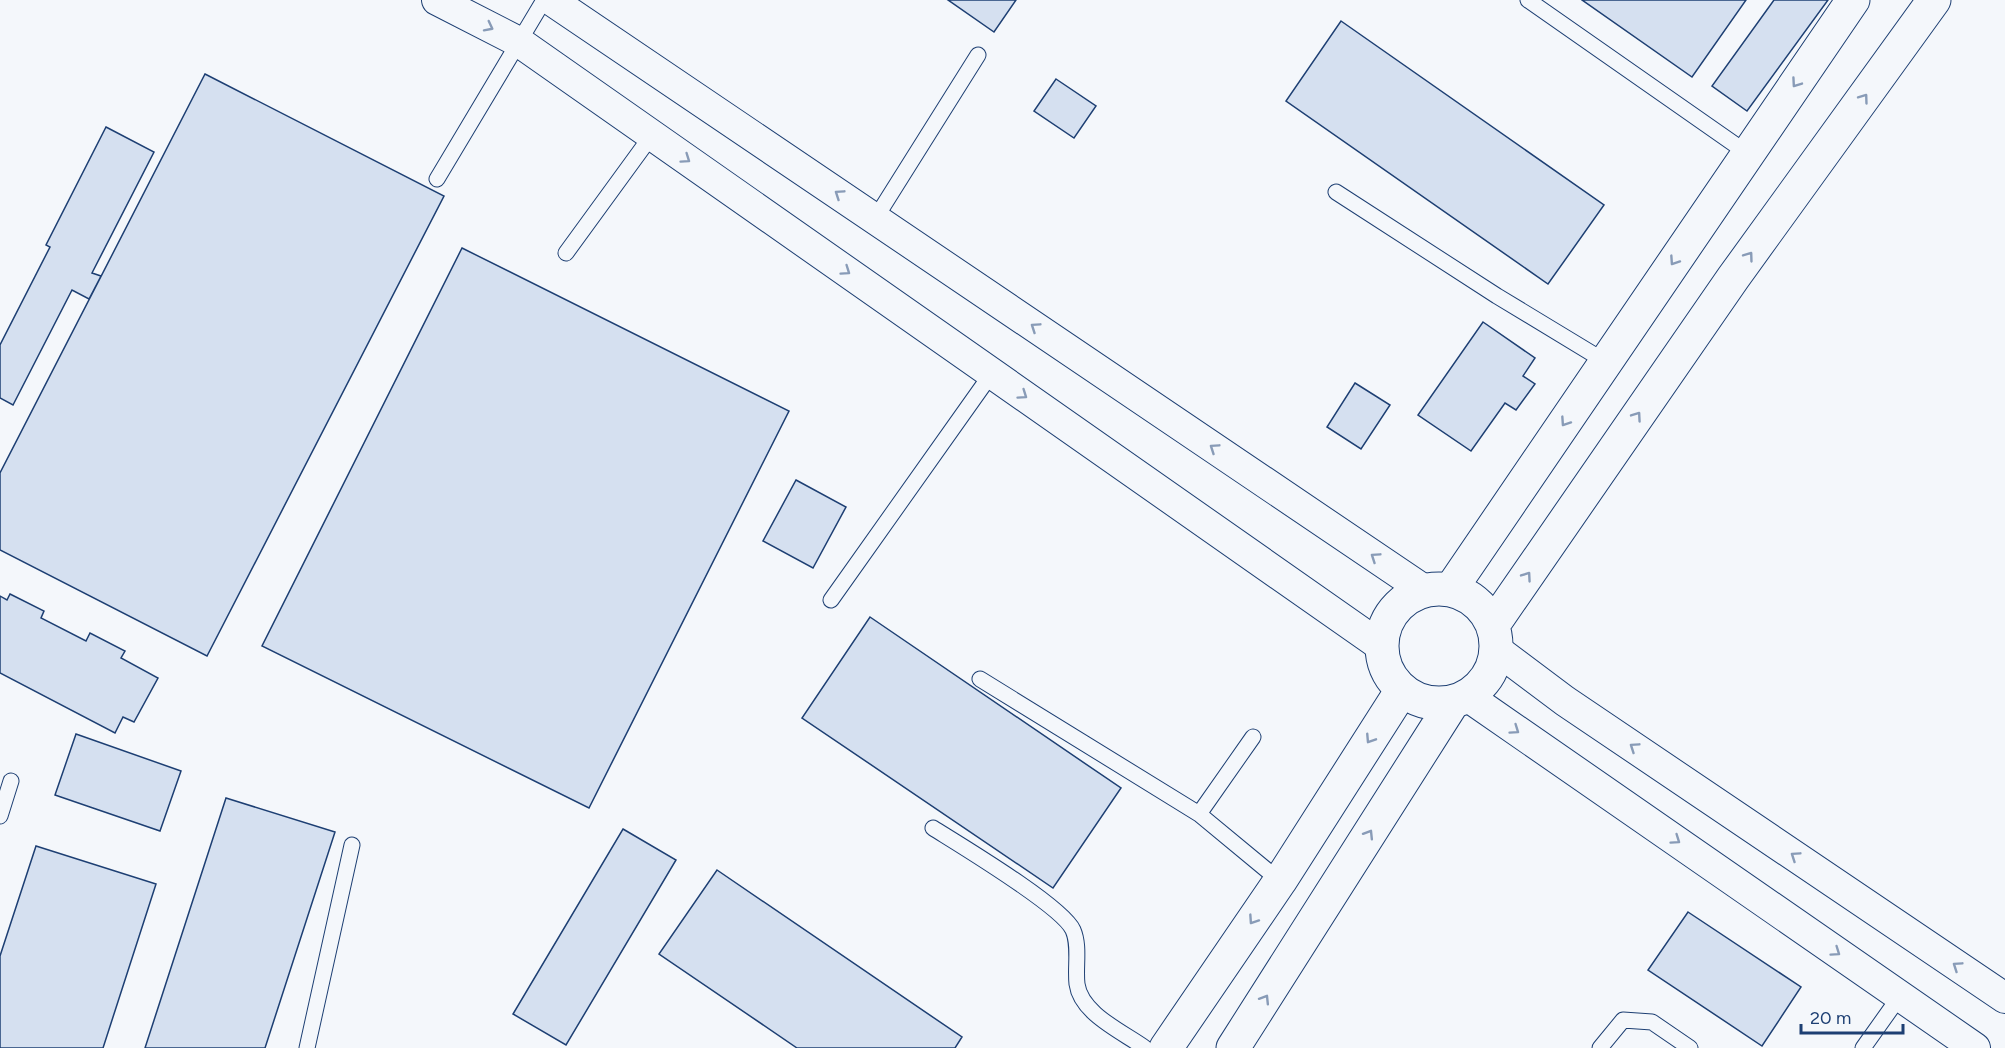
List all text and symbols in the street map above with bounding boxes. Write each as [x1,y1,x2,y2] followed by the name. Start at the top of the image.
[483,20,494,31] one-way arrow
[1792,76,1803,87] one-way arrow
[1856,94,1867,105] one-way arrow
[679,152,690,163] one-way arrow
[834,190,845,201] one-way arrow
[1742,252,1753,263] one-way arrow
[1670,254,1681,265] one-way arrow
[839,264,850,275] one-way arrow
[1031,323,1042,334] one-way arrow
[1016,387,1027,398] one-way arrow
[1630,412,1641,423] one-way arrow
[1561,416,1572,427] one-way arrow
[1210,444,1221,455] one-way arrow
[1371,553,1382,564] one-way arrow
[1519,572,1530,583] one-way arrow
[1509,723,1520,734] one-way arrow
[1366,733,1378,743] one-way arrow
[1629,743,1640,754] one-way arrow
[1362,830,1374,840] one-way arrow
[1669,833,1680,844] one-way arrow
[1791,852,1802,863] one-way arrow
[1249,914,1260,925] one-way arrow
[1829,945,1840,956] one-way arrow
[1952,962,1963,973] one-way arrow
[1257,994,1268,1005] one-way arrow
[1801,997,1903,1035] scale bar
[1810,1007,1851,1029] text: 20 m

